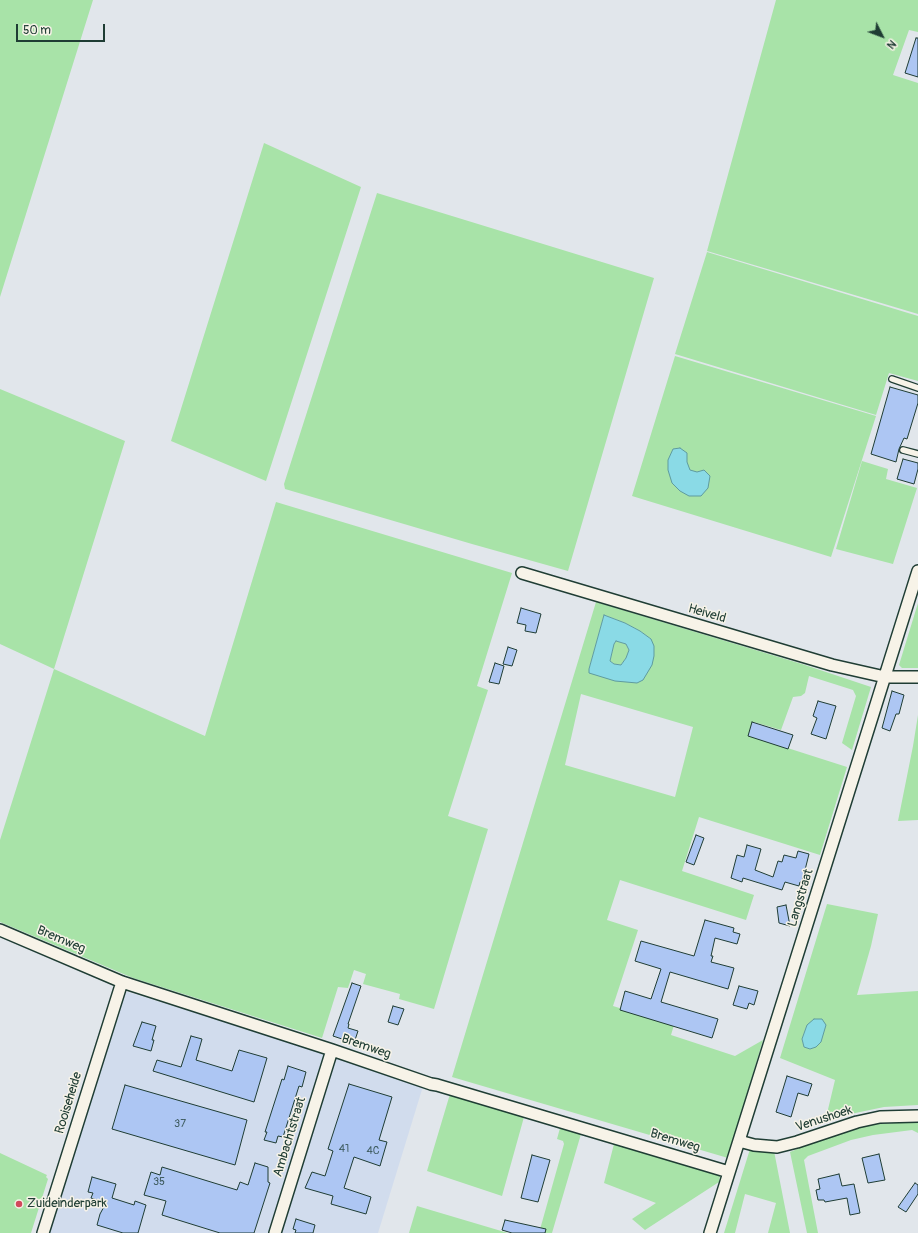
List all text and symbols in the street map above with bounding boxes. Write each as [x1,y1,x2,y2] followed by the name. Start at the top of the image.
[18,16,107,42] scale bar
[862,16,902,56] north arrow
[23,23,51,38] text: 50 m
[884,37,899,51] text: N
[686,601,728,627] street label: Heiveld
[785,867,817,929] street label: Langstraat
[34,923,88,957] street label: Bremweg
[339,1031,393,1063] street label: Bremweg
[52,1070,86,1136] street label: Rooiseheide
[270,1095,310,1179] street label: Ambachtstraat
[794,1103,854,1135] street label: Venushoek
[174,1117,186,1131] house number: 37
[648,1126,702,1156] street label: Bremweg
[339,1142,349,1156] house number: 41
[366,1144,380,1158] house number: 4C
[153,1175,165,1189] house number: 35
[27,1196,107,1212] place label: Zuideinderpark
[14,1199,24,1209] marker: Zuideinderpark

